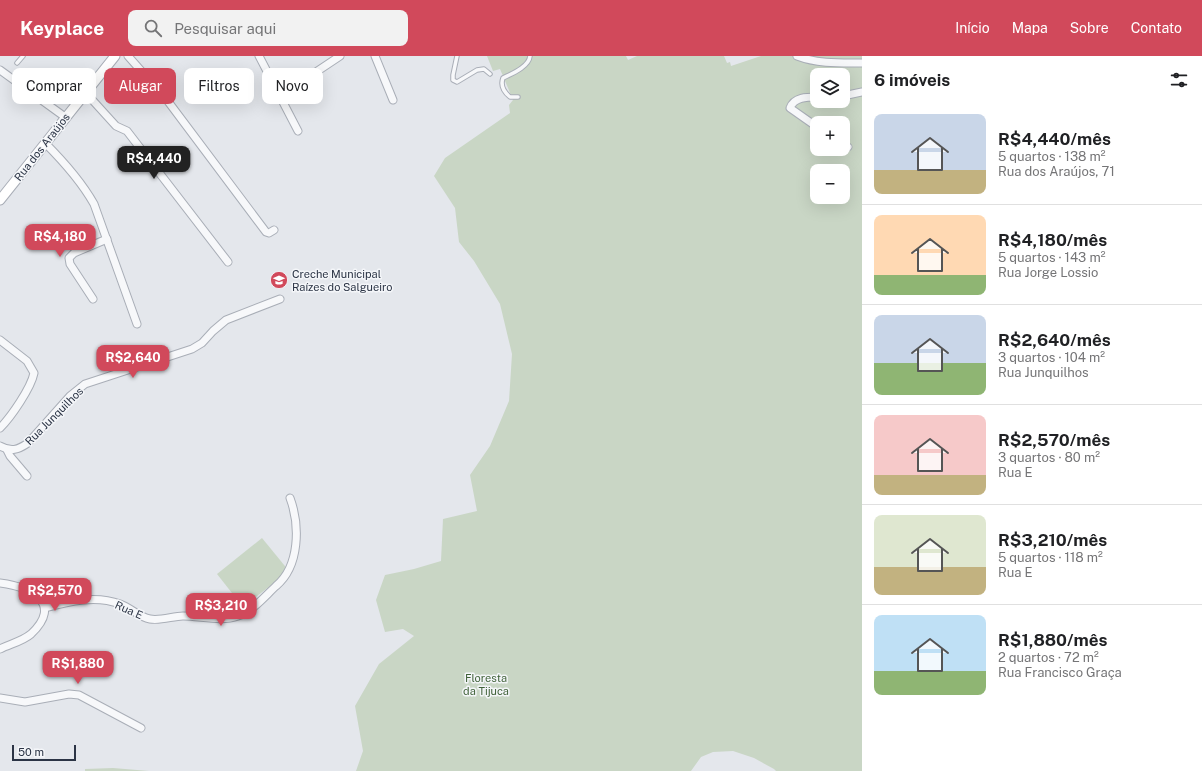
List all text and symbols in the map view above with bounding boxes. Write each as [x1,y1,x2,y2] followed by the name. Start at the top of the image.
[128,10,408,46] search box
[20,17,104,39] text: Keyplace
[142,17,164,39] icon: search
[174,20,276,37] text: Pesquisar aqui
[955,20,990,36] text: Início
[1012,20,1048,36] text: Mapa
[1070,20,1109,36] text: Sobre
[1131,20,1182,36] text: Contato
[12,68,96,104] chip: Comprar
[104,68,176,104] chip: Alugar
[184,68,254,104] chip: Filtros
[262,68,323,104] chip: Novo
[810,68,850,204] map controls
[810,68,850,108] button: layers
[1168,69,1190,91] icon: filters
[874,70,950,90] text: 6 imóveis
[12,111,72,183] street label: Rua dos Araújos
[810,116,850,156] button: +
[998,129,1111,149] text: R$4,440/mês
[906,130,954,178] icon: home
[117,146,191,180] pin: R$4,440
[998,149,1106,164] text: 5 quartos · 138 m²
[126,151,182,166] text: R$4,440
[810,164,850,204] button: −
[998,164,1115,179] text: Rua dos Araújos, 71
[23,224,97,258] pin: R$4,180
[34,229,86,244] text: R$4,180
[998,230,1107,250] text: R$4,180/mês
[906,231,954,279] icon: home
[998,250,1105,265] text: 5 quartos · 143 m²
[998,265,1098,280] text: Rua Jorge Lossio
[292,268,392,293] place label: Creche Municipal Raízes do Salgueiro
[269,270,289,290] school or university icon: Creche Municipal Raízes do Salgueiro
[998,330,1111,350] text: R$2,640/mês
[906,331,954,379] icon: home
[96,345,170,379] pin: R$2,640
[105,350,161,365] text: R$2,640
[998,350,1105,365] text: 3 quartos · 104 m²
[998,365,1089,380] text: Rua Junquilhos
[23,384,86,447] street label: Rua Junquilhos
[998,430,1110,450] text: R$2,570/mês
[906,431,954,479] icon: home
[998,450,1100,465] text: 3 quartos · 80 m²
[998,465,1033,480] text: Rua E
[998,530,1107,550] text: R$3,210/mês
[906,531,954,579] icon: home
[998,550,1103,565] text: 5 quartos · 118 m²
[998,565,1033,580] text: Rua E
[18,578,92,612] pin: R$2,570
[28,583,82,598] text: R$2,570
[184,593,258,627] pin: R$3,210
[195,598,247,613] text: R$3,210
[113,599,145,622] street label: Rua E
[998,630,1108,650] text: R$1,880/mês
[906,631,954,679] icon: home
[998,650,1099,665] text: 2 quartos · 72 m²
[41,651,115,685] pin: R$1,880
[52,656,104,671] text: R$1,880
[998,665,1122,680] text: Rua Francisco Graça
[463,672,509,697] park label: Floresta da Tijuca
[12,743,76,762] scale bar
[18,746,44,758] text: 50 m

